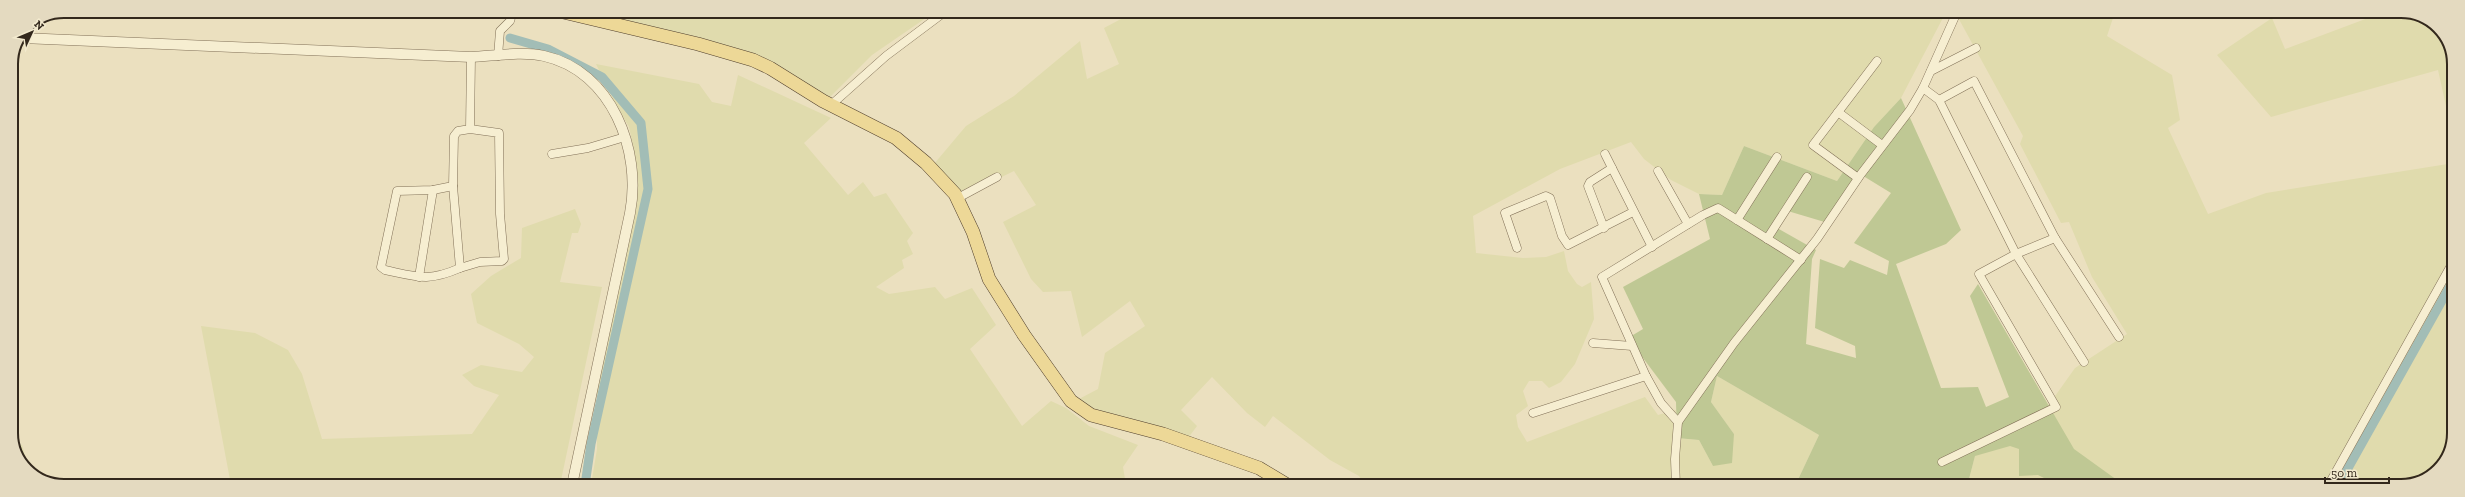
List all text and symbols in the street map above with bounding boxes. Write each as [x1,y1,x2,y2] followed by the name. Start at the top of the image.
[12,12,52,52] north arrow
[31,18,47,33] text: N
[2325,459,2389,485] scale bar
[2331,466,2358,480] text: 50 m

